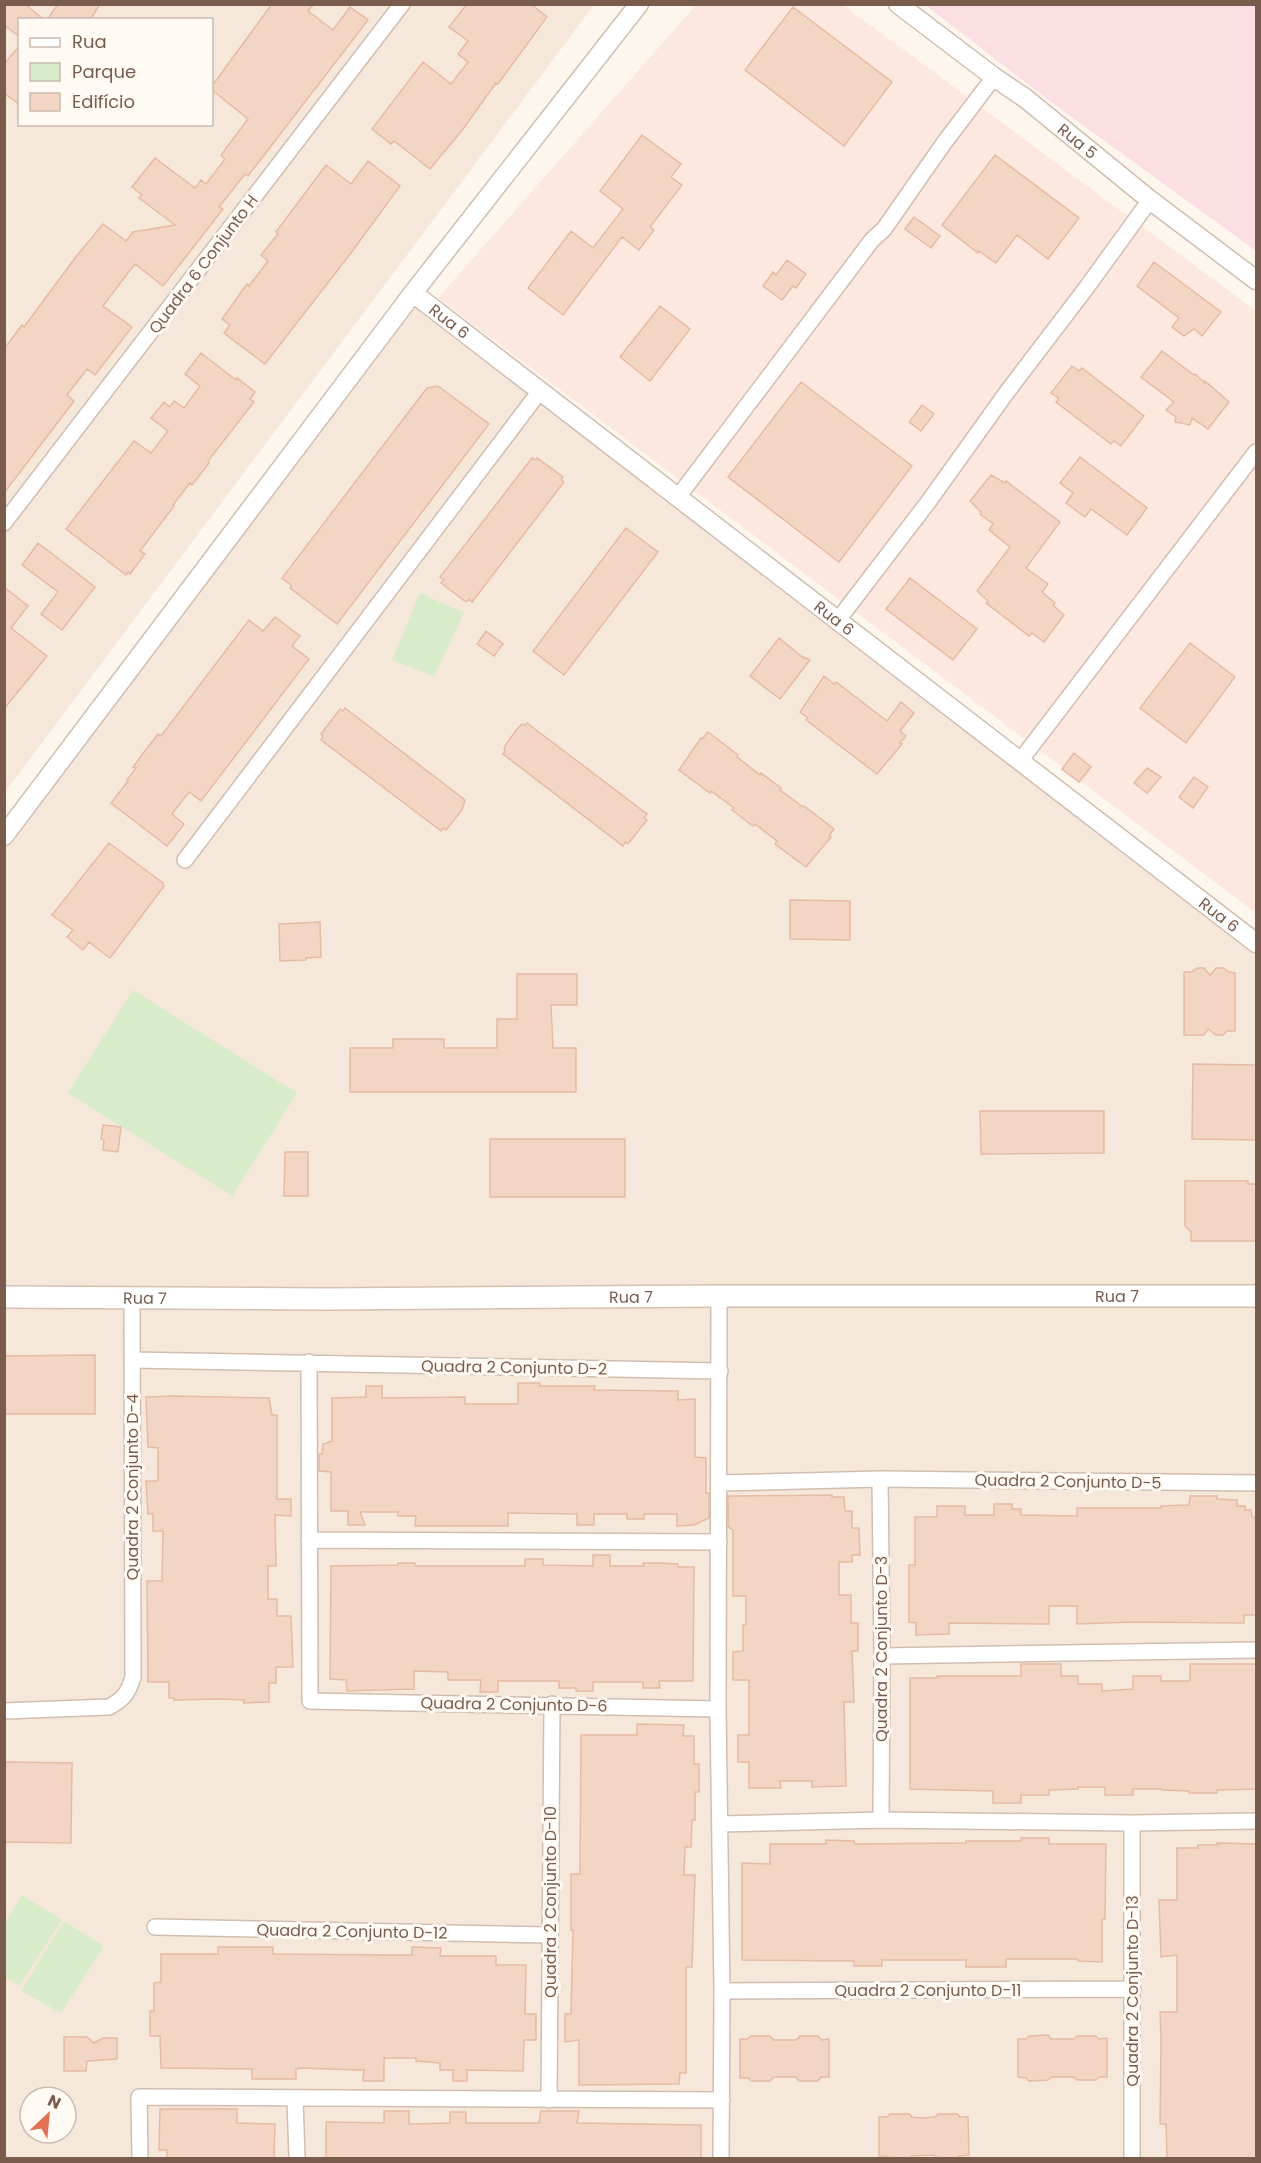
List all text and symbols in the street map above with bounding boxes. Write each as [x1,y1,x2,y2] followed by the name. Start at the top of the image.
[18,18,213,126] legend
[72,29,107,54] text: Rua
[72,59,136,84] text: Parque
[72,89,135,114] text: Edifício
[1053,118,1102,165] street label: Rua 5
[143,190,263,339] street label: Quadra 6 Conjunto H
[424,299,474,344] street label: Rua 6
[809,595,859,641] street label: Rua 6
[1194,892,1244,938] street label: Rua 6
[1095,1285,1139,1308] street label: Rua 7
[609,1286,653,1309] street label: Rua 7
[123,1287,167,1310] street label: Rua 7
[421,1354,607,1381] street label: Quadra 2 Conjunto D-2
[121,1394,144,1580] street label: Quadra 2 Conjunto D-4
[974,1468,1162,1495] street label: Quadra 2 Conjunto D-5
[870,1556,893,1742] street label: Quadra 2 Conjunto D-3
[420,1691,608,1718] street label: Quadra 2 Conjunto D-6
[539,1806,562,1998] street label: Quadra 2 Conjunto D-10
[1121,1895,1144,2087] street label: Quadra 2 Conjunto D-13
[256,1918,448,1945] street label: Quadra 2 Conjunto D-12
[835,1979,1022,2002] street label: Quadra 2 Conjunto D-11
[18,2085,78,2145] north arrow
[44,2089,65,2115] text: N

